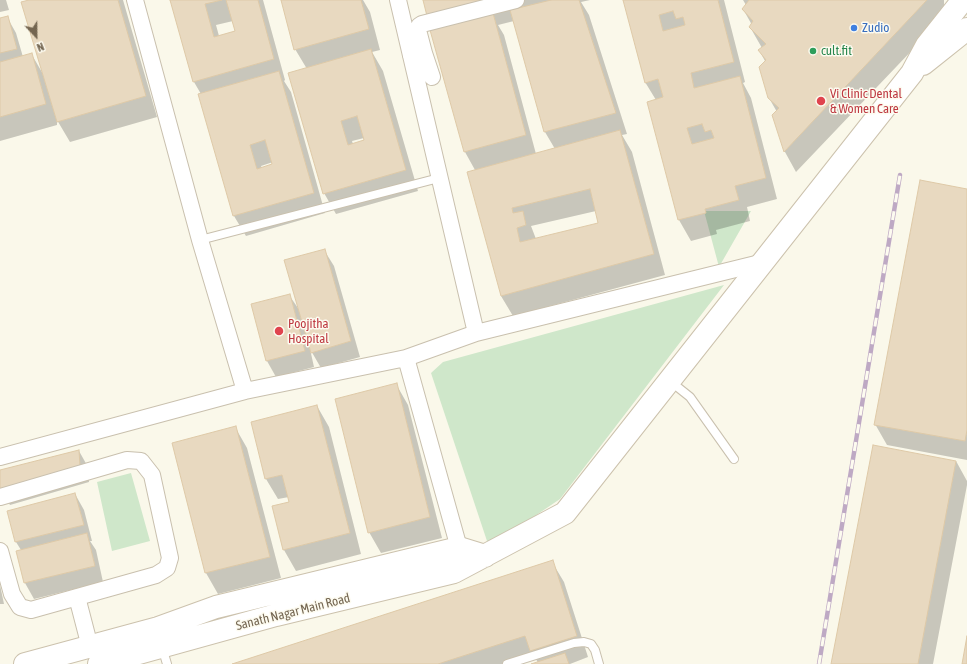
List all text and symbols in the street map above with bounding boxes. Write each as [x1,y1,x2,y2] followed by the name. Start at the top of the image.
[16,16,56,56] north arrow
[862,20,889,36] place label: Zudio
[849,23,859,33] marker: Zudio
[35,40,46,54] text: N
[821,43,852,59] place label: cult.fit
[808,46,818,56] marker: cult.fit
[830,86,902,117] place label: Vi Clinic Dental & Women Care
[815,95,827,107] marker: Vi Clinic Dental & Women Care
[288,316,329,347] place label: Poojitha Hospital
[273,325,285,337] marker: Poojitha Hospital
[234,590,352,634] street label: Sanath Nagar Main Road

